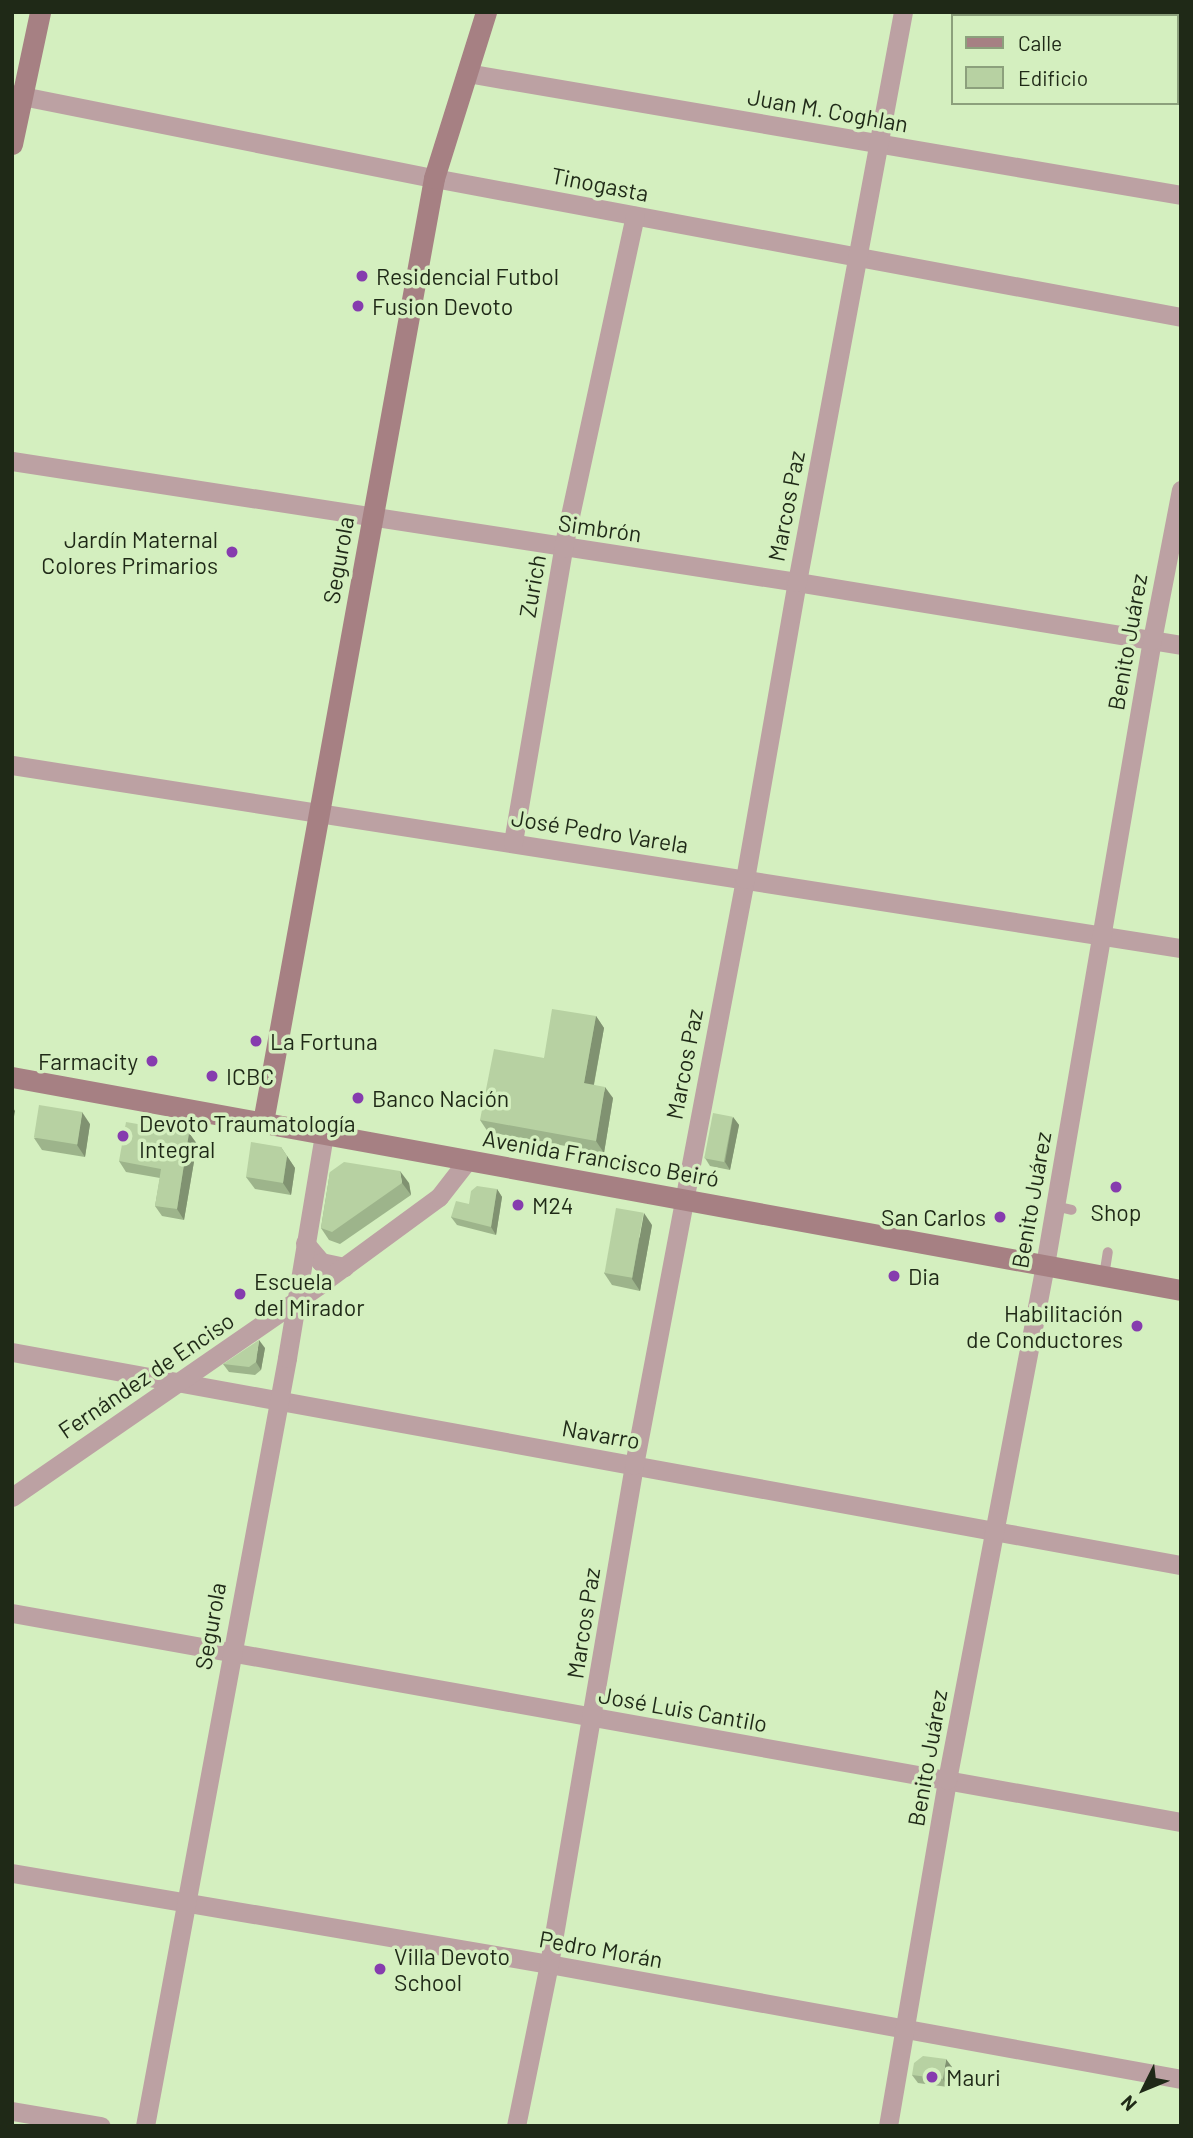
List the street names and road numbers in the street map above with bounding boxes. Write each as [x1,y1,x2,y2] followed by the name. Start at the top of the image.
[746,82,910,138] street label: Juan M. Coghlan
[549,161,651,207] street label: Tinogasta
[762,448,810,564] street label: Marcos Paz
[557,509,643,547] street label: Simbrón
[317,514,359,606] street label: Segurola
[513,552,551,620] street label: Zurich
[1101,572,1153,712] street label: Benito Juárez
[509,803,691,859] street label: José Pedro Varela
[660,1006,708,1122] street label: Marcos Paz
[481,1124,721,1192] street label: Avenida Francisco Beiró
[1005,1130,1057,1270] street label: Benito Juárez
[53,1306,239,1444] street label: Fernández de Enciso
[560,1414,642,1454] street label: Navarro
[561,1565,605,1681] street label: Marcos Paz
[189,1580,231,1672] street label: Segurola
[597,1681,769,1737] street label: José Luis Cantilo
[901,1688,953,1828] street label: Benito Juárez
[537,1925,665,1973] street label: Pedro Morán

